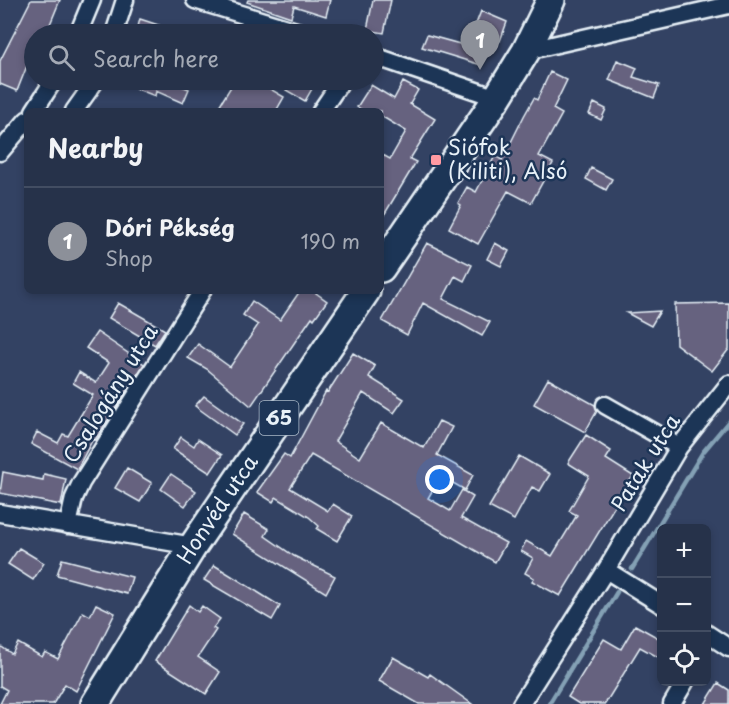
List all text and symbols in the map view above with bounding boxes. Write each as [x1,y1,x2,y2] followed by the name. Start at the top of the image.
[460,20,500,70] pin: 1
[24,24,384,90] search box
[45,41,78,74] icon: search
[93,41,219,74] text: Search here
[48,128,143,167] text: Nearby
[448,130,567,186] place label: Siófok (Kiliti), Alsó
[429,153,443,167] marker: Siófok (Kiliti), Alsó
[105,210,235,243] text: Dóri Pékség
[63,226,72,256] text: 1
[301,226,360,256] text: 190 m
[105,243,153,273] text: Shop
[54,318,165,468] street label: Csalogány utca
[260,401,298,435] road number: 65
[602,407,687,517] street label: Patak utca
[168,447,265,569] street label: Honvéd utca
[425,465,454,494] your location
[657,524,711,686] map controls
[657,524,711,578] button: +
[657,578,711,632] button: −
[657,632,711,686] button: locate

